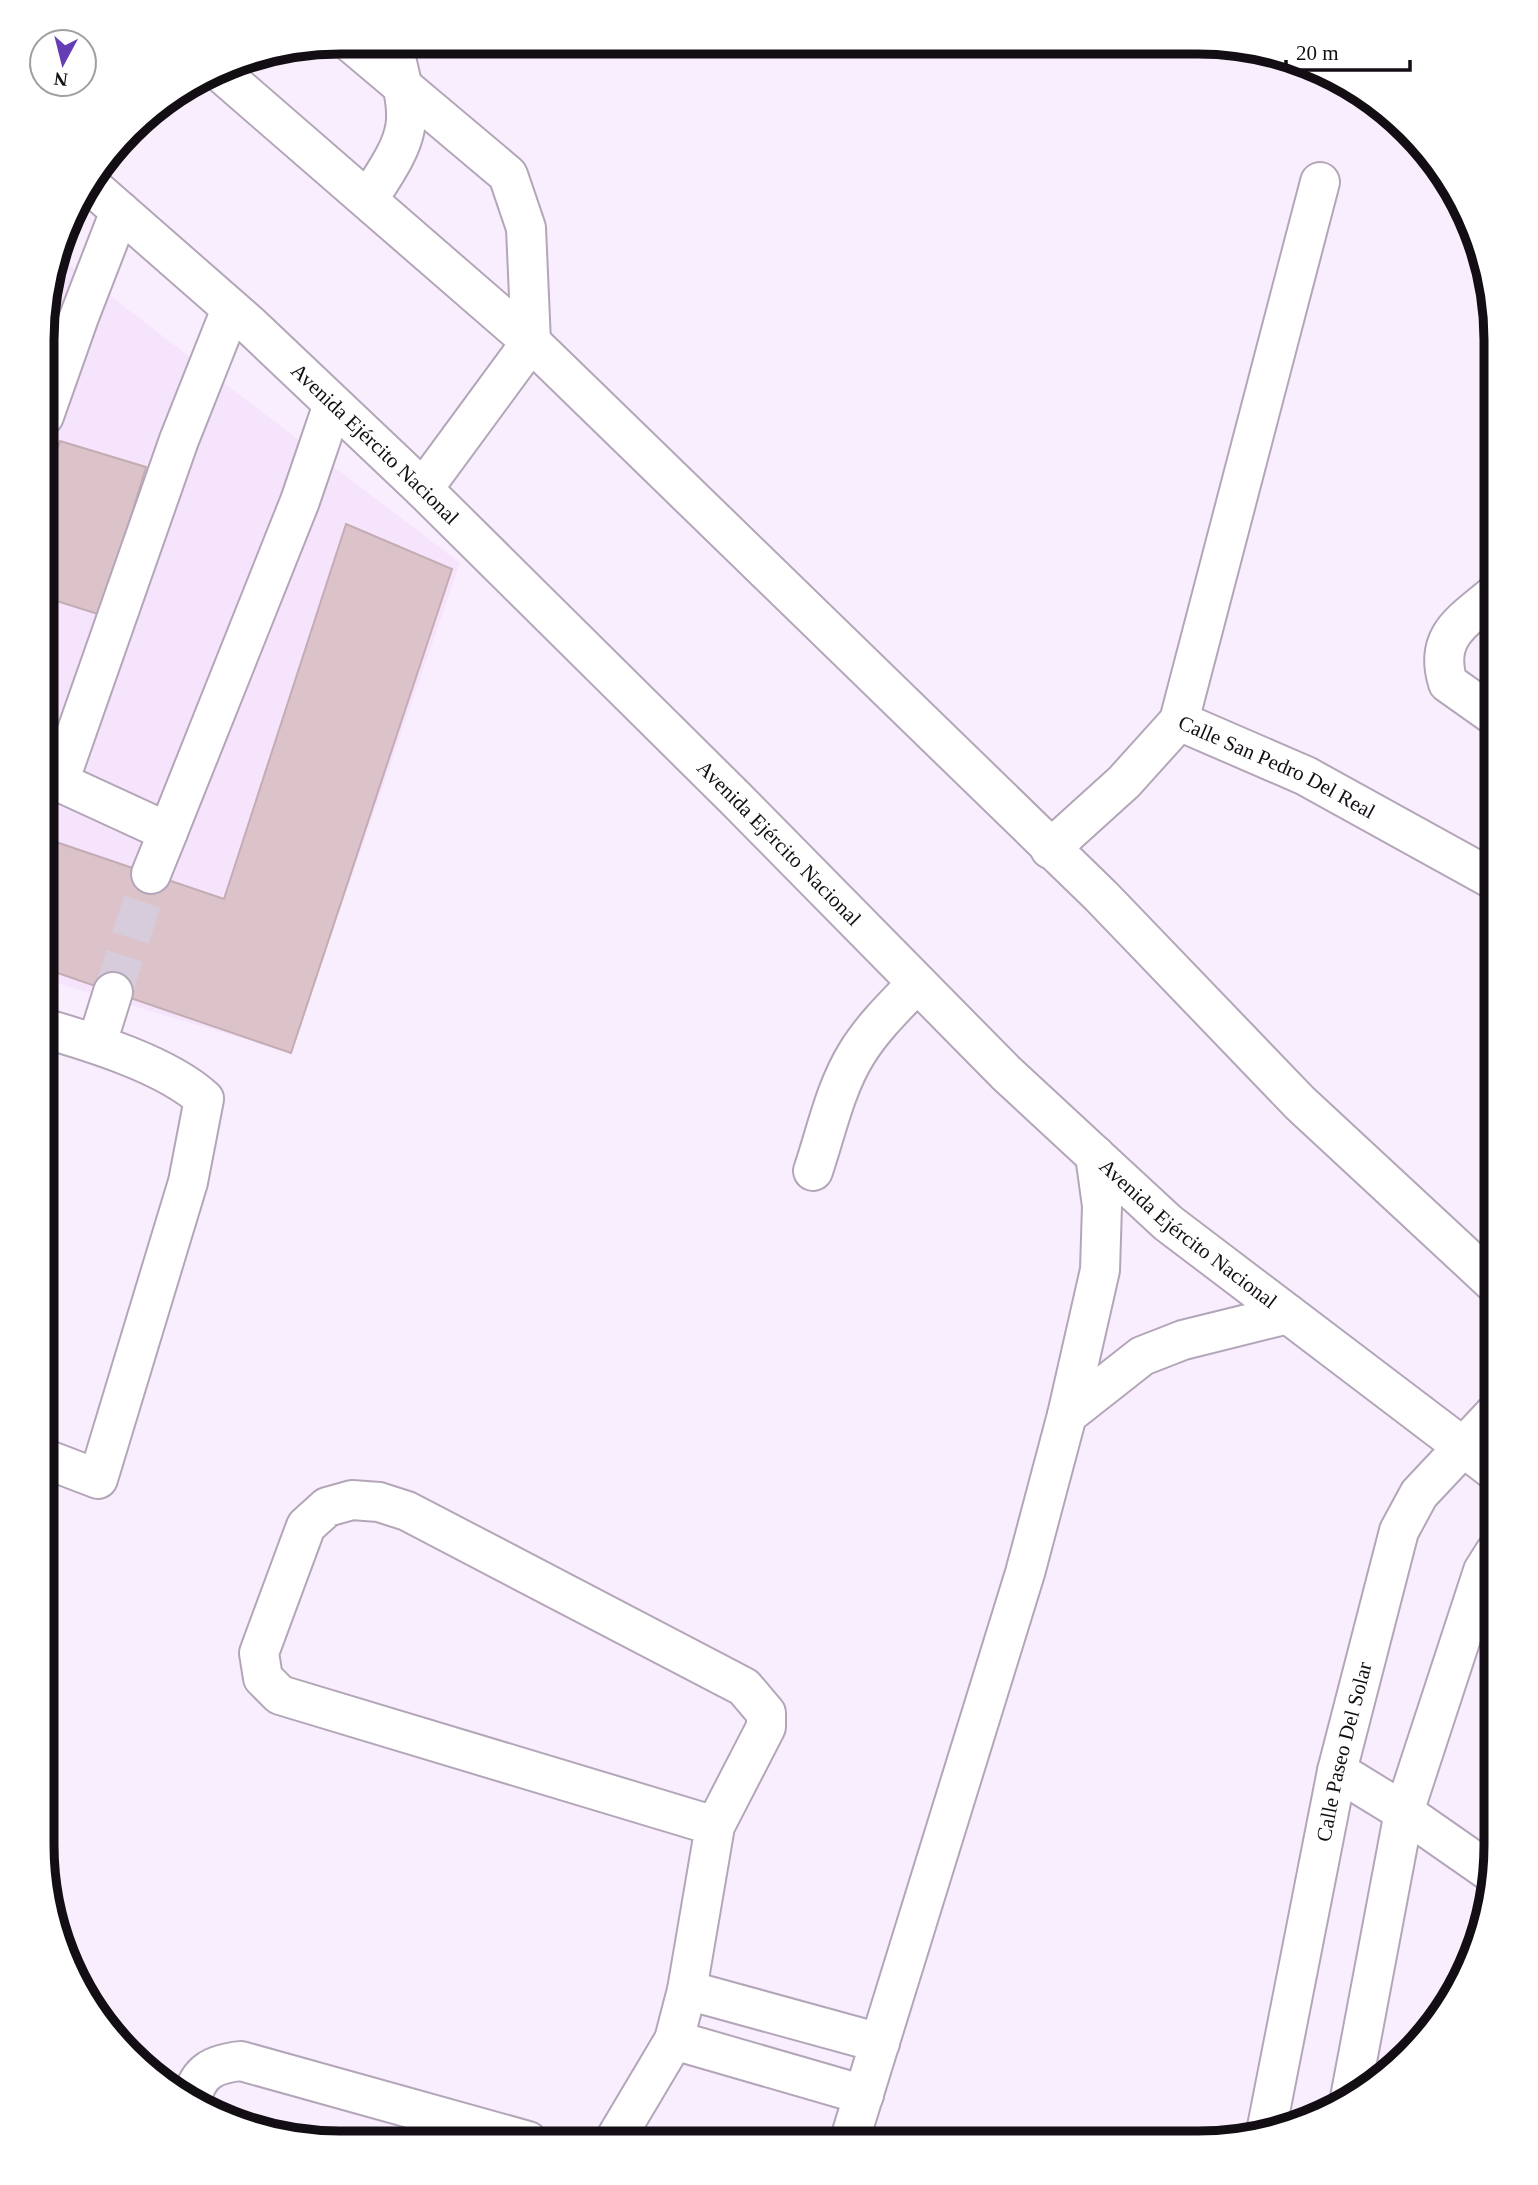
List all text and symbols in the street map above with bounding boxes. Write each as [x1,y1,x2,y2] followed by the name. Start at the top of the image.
[28,28,98,98] north arrow
[1286,28,1410,72] scale bar
[1296,41,1339,65] text: 20 m
[53,68,69,91] text: N
[286,358,464,530] street label: Avenida Ejército Nacional
[1175,710,1379,824] street label: Calle San Pedro Del Real
[692,756,866,931] street label: Avenida Ejército Nacional
[1095,1154,1282,1313] street label: Avenida Ejército Nacional
[1311,1659,1377,1844] street label: Calle Paseo Del Solar

